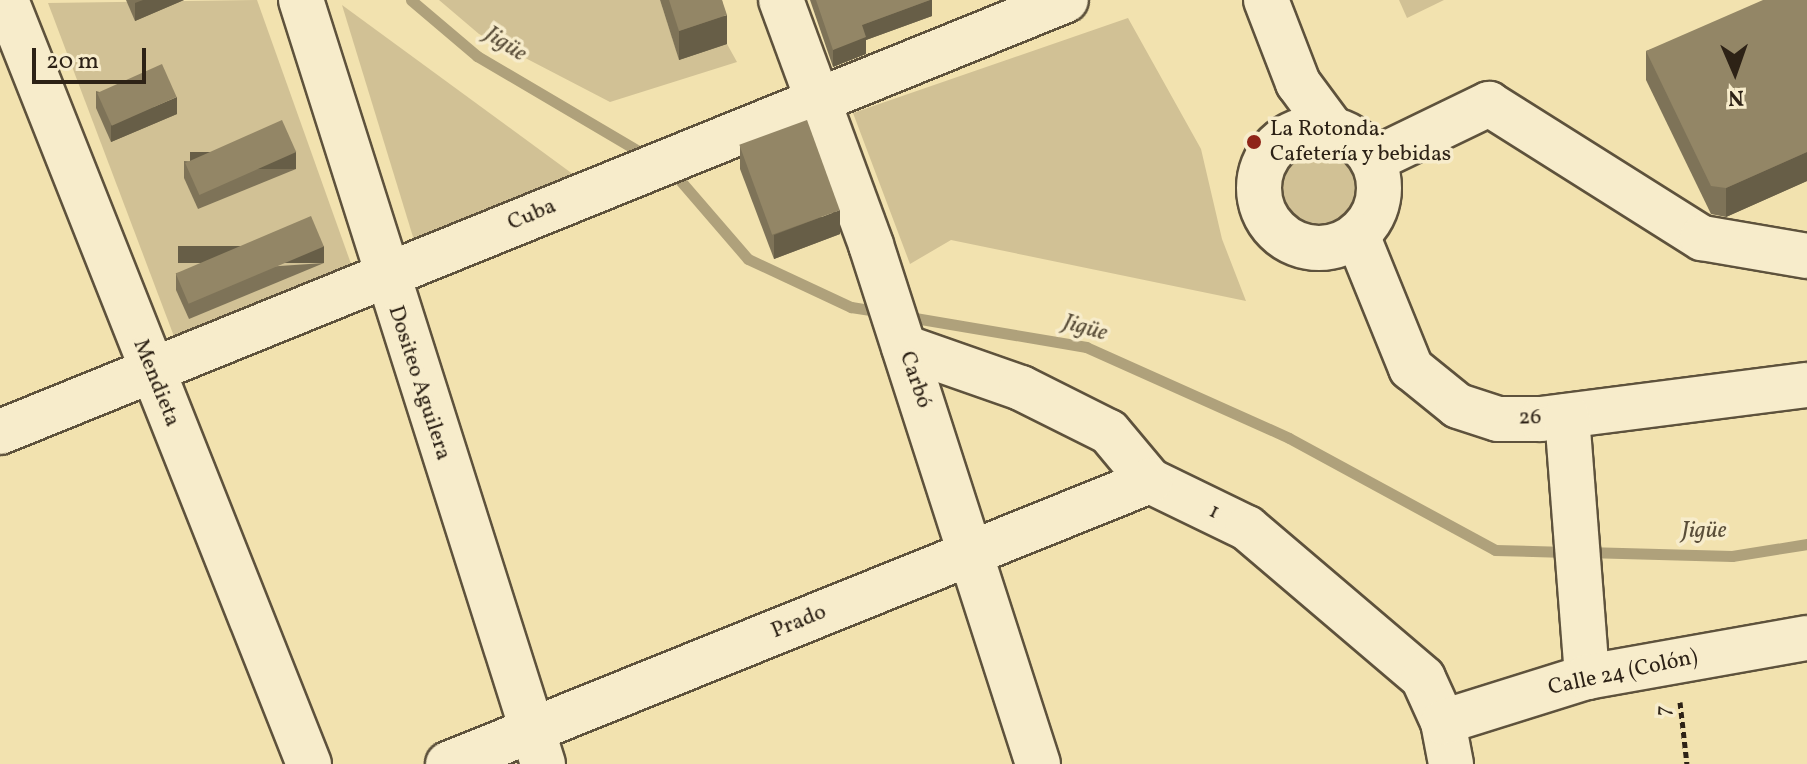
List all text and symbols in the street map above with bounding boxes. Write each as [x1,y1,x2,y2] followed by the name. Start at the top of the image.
[478,21,532,69] water label: Jigüe
[36,32,150,82] scale bar
[1695,32,1775,112] north arrow
[46,45,99,79] text: 20 m
[1727,81,1744,112] text: N
[1270,116,1453,168] place label: La Rotonda. Cafetería y bebidas
[1245,133,1263,151] marker: La Rotonda. Cafetería y bebidas
[504,193,560,237] street label: Cuba
[382,302,456,464] street label: Dositeo Aguilera
[1059,309,1111,349] water label: Jigüe
[127,336,185,430] street label: Mendieta
[893,348,937,412] street label: Carbó
[1518,405,1542,431] street label: 26
[1204,498,1224,526] street label: 1
[1682,518,1726,546] water label: Jigüe
[768,599,830,645] street label: Prado
[1546,644,1700,702] street label: Calle 24 (Colón)
[1651,705,1677,717] street label: 7

